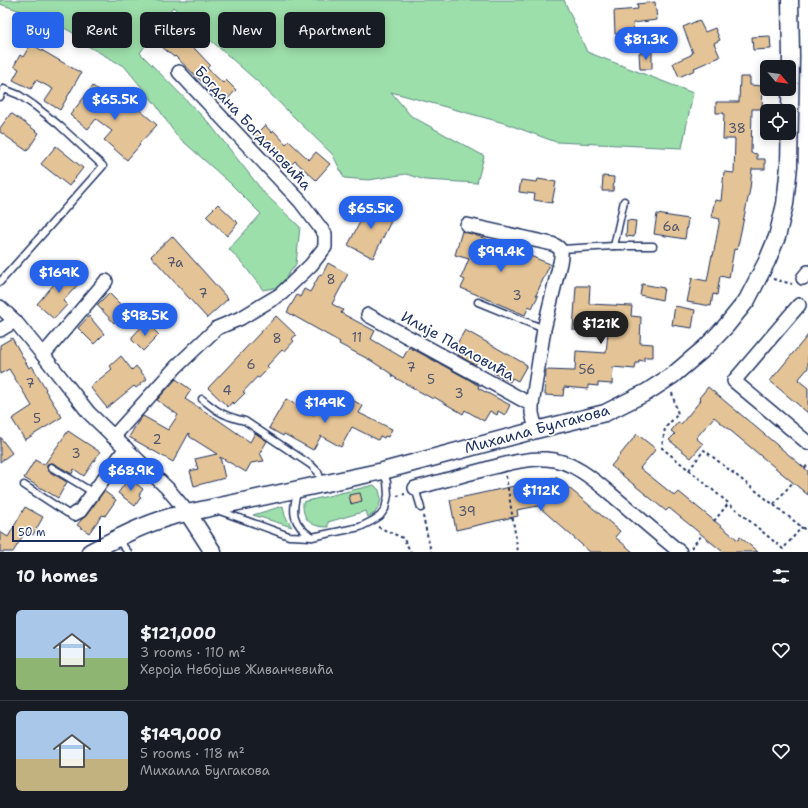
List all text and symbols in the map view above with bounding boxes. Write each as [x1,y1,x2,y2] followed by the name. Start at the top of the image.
[12,12,64,48] chip: Buy
[72,12,132,48] chip: Rent
[140,12,210,48] chip: Filters
[218,12,276,48] chip: New
[284,12,385,48] chip: Apartment
[613,27,679,61] pin: $81.3K
[624,31,668,48] text: $81.3K
[760,60,796,96] north arrow
[760,60,796,140] map controls
[190,62,316,195] street label: Богдана Богдановића
[82,87,148,121] pin: $65.5K
[92,91,138,108] text: $65.5K
[760,104,796,140] button: locate
[728,120,746,137] house number: 38
[338,196,404,230] pin: $65.5K
[348,200,394,217] text: $65.5K
[663,218,679,235] house number: 6a
[468,239,534,273] pin: $99.4K
[477,243,525,260] text: $99.4K
[167,254,183,271] house number: 7a
[31,260,87,294] pin: $169K
[39,264,79,281] text: $169K
[326,271,336,288] house number: 8
[198,285,208,302] house number: 7
[512,287,522,304] house number: 3
[112,303,178,337] pin: $98.5K
[121,307,169,324] text: $98.5K
[398,307,519,386] street label: Илије Павловића
[573,311,629,345] pin: $121K
[582,315,620,332] text: $121K
[352,329,362,346] house number: 11
[272,330,282,347] house number: 8
[246,356,256,373] house number: 6
[406,359,416,376] house number: 7
[579,361,595,378] house number: 56
[427,371,435,388] house number: 5
[25,375,35,392] house number: 7
[222,382,232,399] house number: 4
[454,385,464,402] house number: 3
[297,390,353,424] pin: $149K
[305,394,345,411] text: $149K
[462,400,613,458] street label: Михаила Булгакова
[33,410,41,427] house number: 5
[152,431,162,448] house number: 2
[71,445,81,462] house number: 3
[98,458,164,492] pin: $68.9K
[108,462,154,479] text: $68.9K
[513,478,569,512] pin: $112K
[522,482,560,499] text: $112K
[458,503,476,520] house number: 39
[12,524,101,543] scale bar
[18,525,46,540] text: 50 m
[16,565,98,587] text: 10 homes
[770,565,792,587] icon: filters
[140,622,216,644] text: $121,000
[48,626,96,674] icon: home
[770,639,792,661] icon: heart
[140,644,246,661] text: 3 rooms · 110 m²
[140,661,333,678] text: Хероја Небојше Живанчевића
[140,723,221,745] text: $149,000
[48,727,96,775] icon: home
[770,740,792,762] icon: heart
[140,745,245,762] text: 5 rooms · 118 m²
[140,762,270,779] text: Михаила Булгакова

